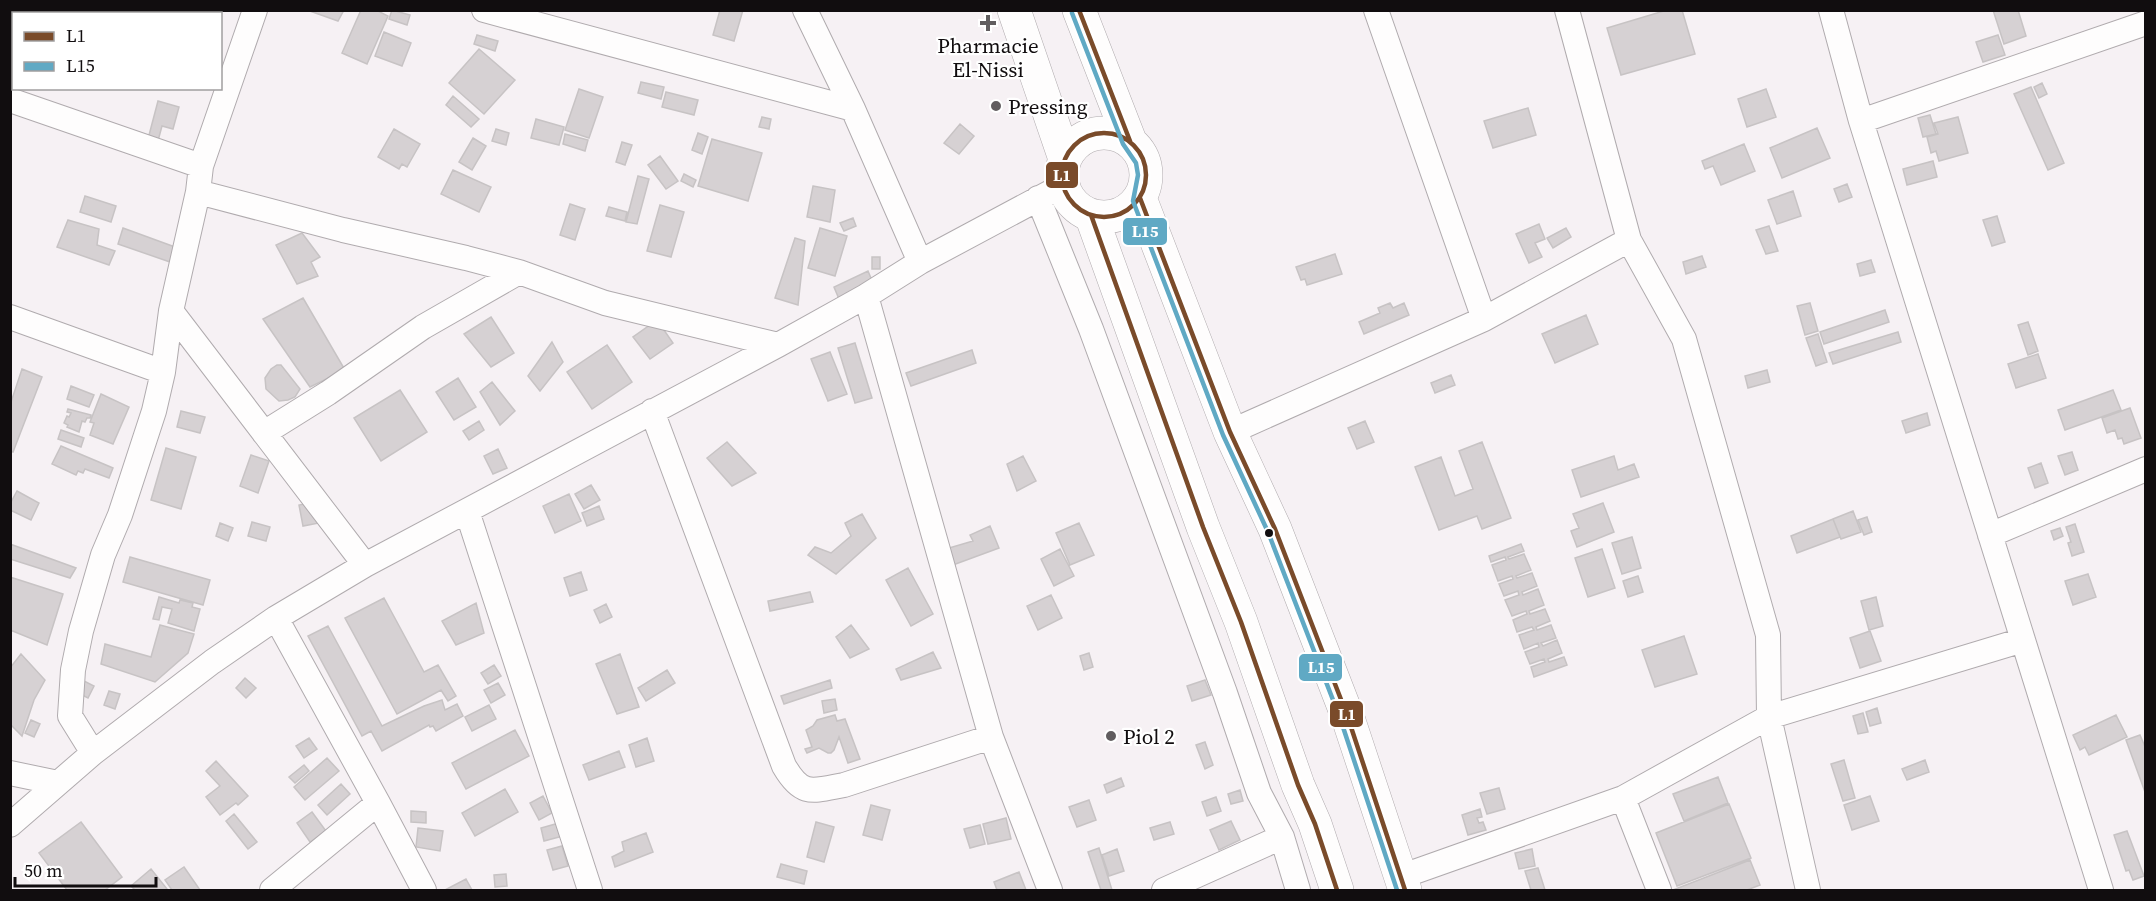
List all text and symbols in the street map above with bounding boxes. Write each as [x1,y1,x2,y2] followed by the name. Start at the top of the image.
[12,12,222,90] legend
[981,16,995,30] marker: Pharmacie El-Nissi
[66,23,86,48] text: L1
[937,31,1039,84] place label: Pharmacie El-Nissi
[66,53,95,78] text: L15
[1008,92,1088,121] place label: Pressing
[989,99,1003,113] marker: Pressing
[1045,161,1079,189] line badge: L1
[1053,164,1071,186] text: L1
[1122,217,1168,246] line badge: L15
[1132,220,1159,242] text: L15
[1263,527,1275,539] unlabelled marker
[1298,653,1343,682] line badge: L15
[1308,656,1335,678] text: L15
[1329,700,1364,728] line badge: L1
[1338,703,1356,725] text: L1
[1123,722,1175,751] place label: Piol 2
[1104,729,1118,743] marker: Piol 2
[15,850,156,888] scale bar
[24,858,62,883] text: 50 m

